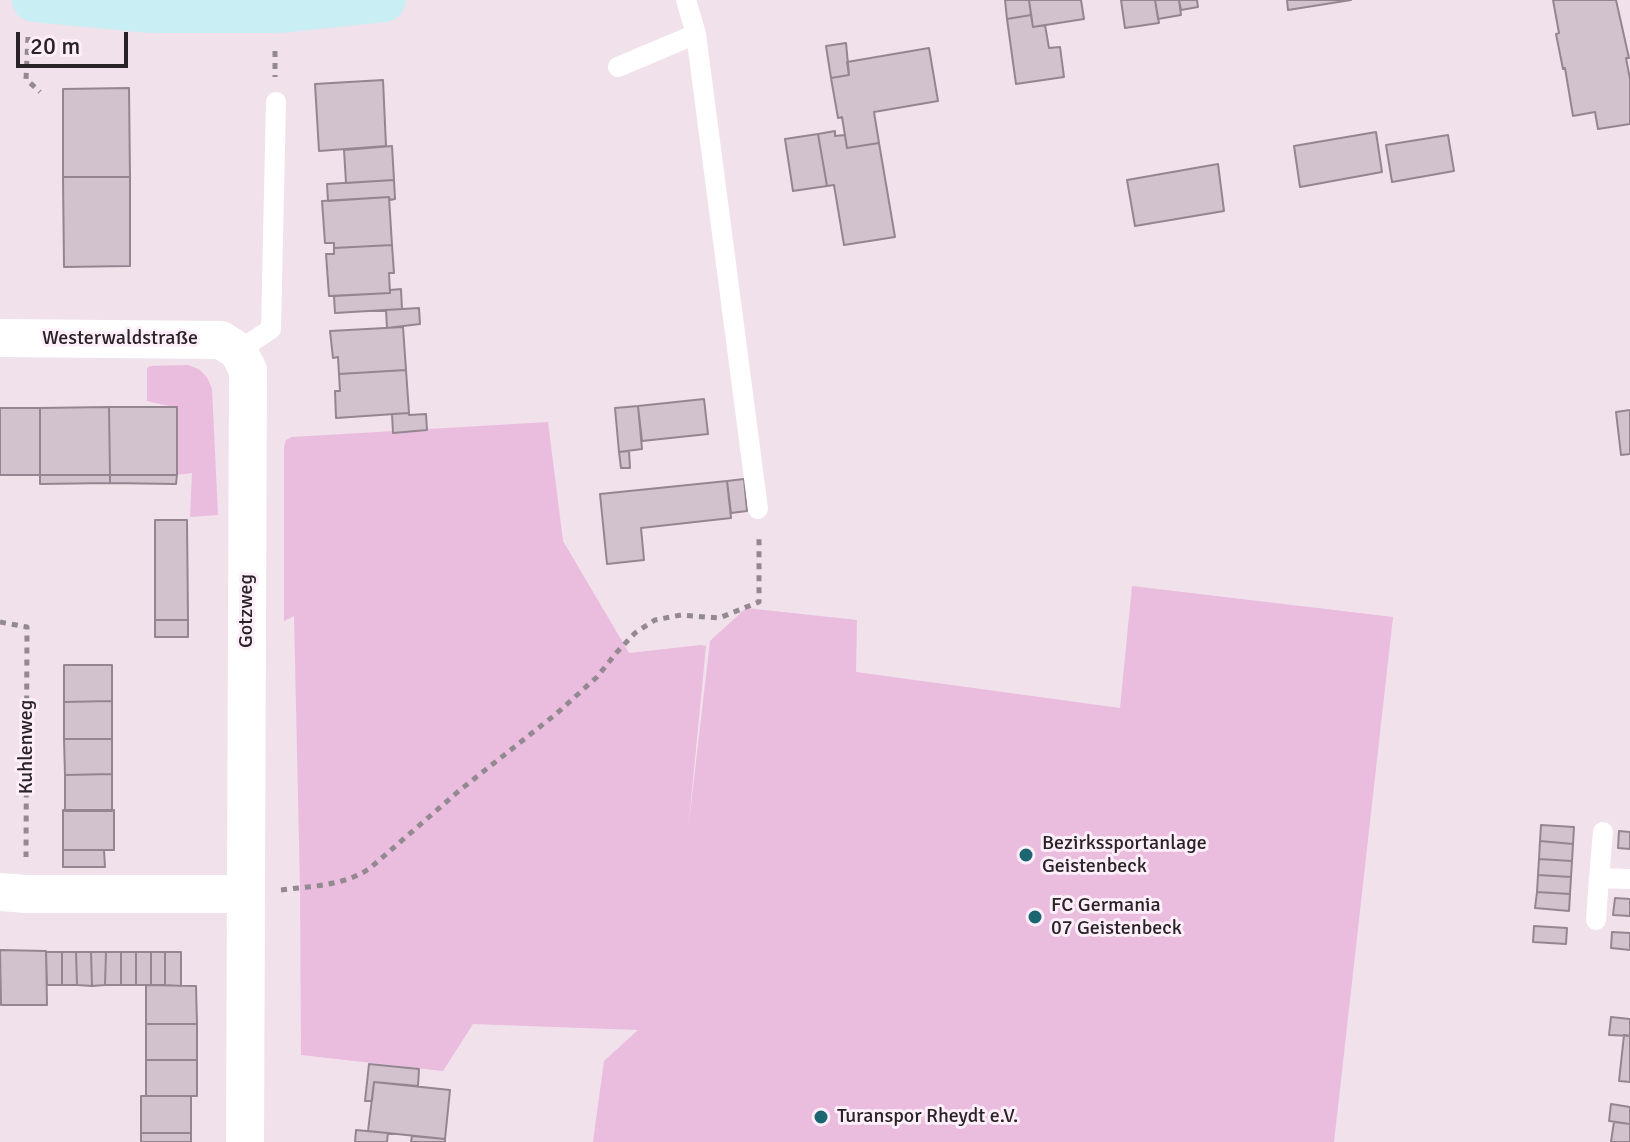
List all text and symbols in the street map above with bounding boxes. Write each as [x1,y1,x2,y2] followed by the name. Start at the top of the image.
[20,16,132,66] scale bar
[30,31,80,61] text: 20 m
[42,327,198,351] street label: Westerwaldstraße
[235,574,259,648] street label: Gotzweg
[15,700,39,794] street label: Kuhlenweg
[1042,832,1207,879] place label: Bezirkssportanlage Geistenbeck
[1017,846,1035,864] marker: Bezirkssportanlage Geistenbeck
[1051,894,1182,941] place label: FC Germania 07 Geistenbeck
[1026,908,1044,926] marker: FC Germania 07 Geistenbeck
[837,1105,1018,1129] place label: Turanspor Rheydt e.V.
[812,1108,830,1126] marker: Turanspor Rheydt e.V.

